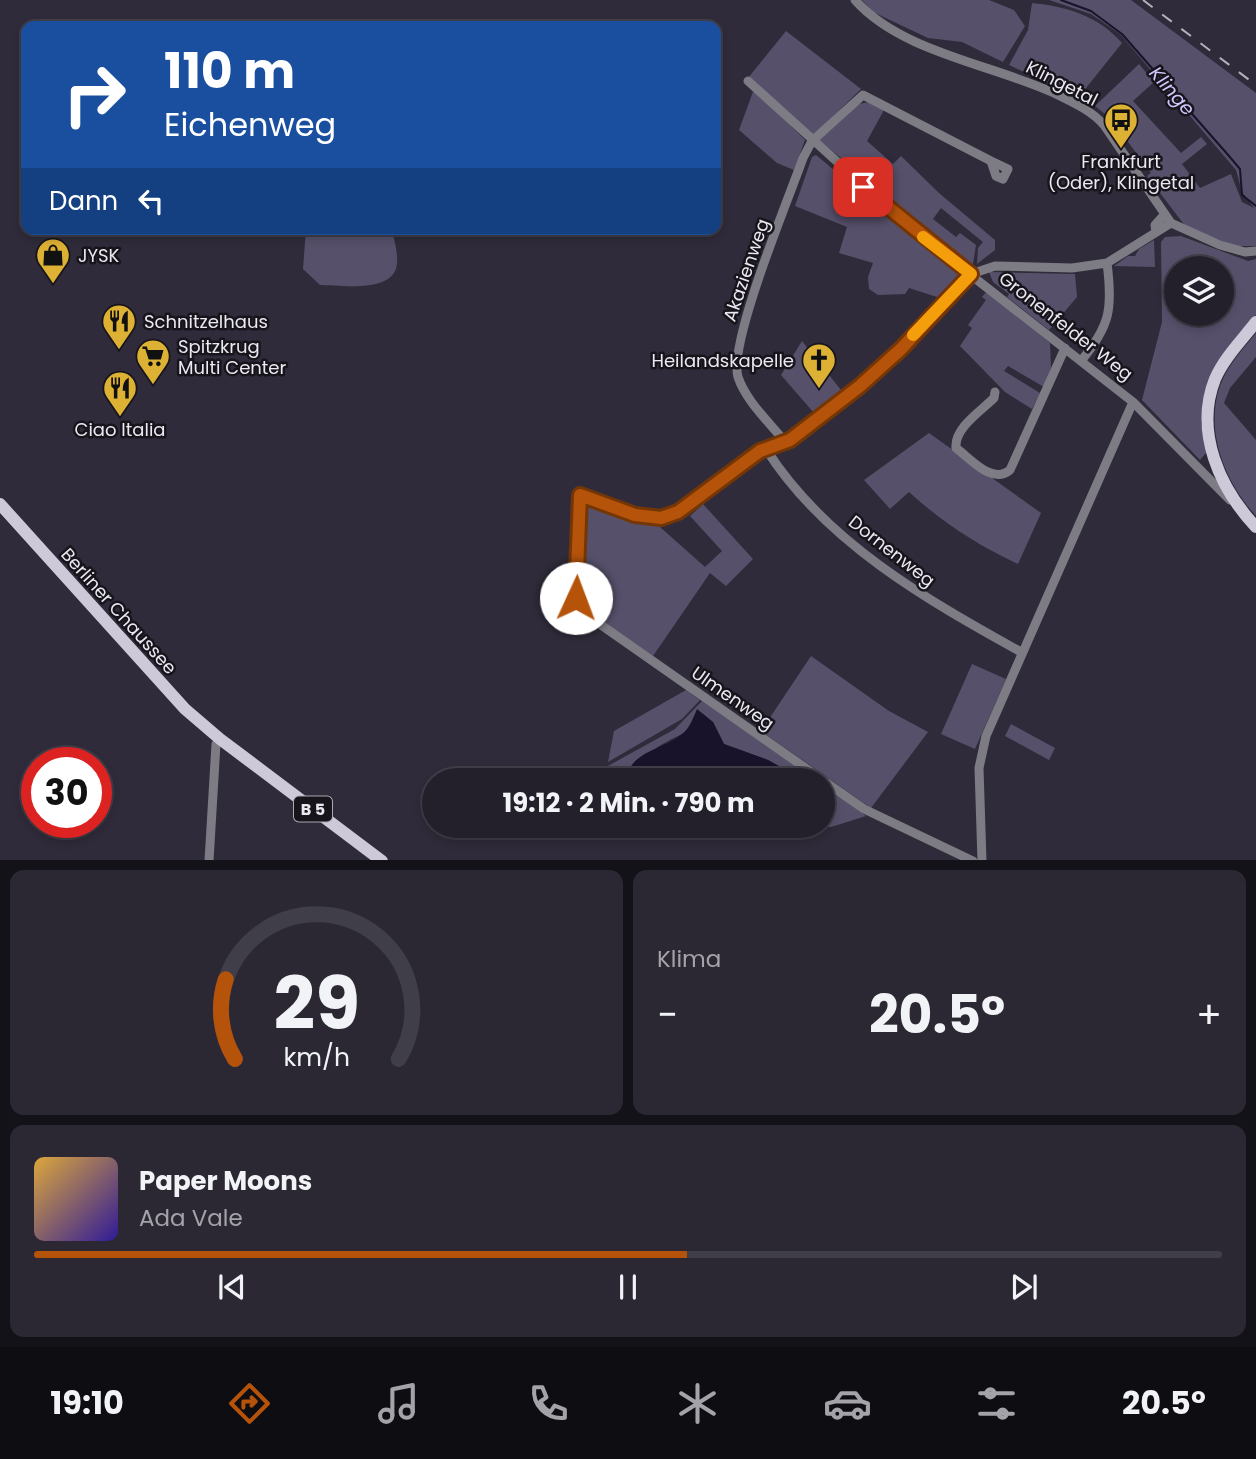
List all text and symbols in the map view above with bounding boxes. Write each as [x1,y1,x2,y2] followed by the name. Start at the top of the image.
[164,37,295,105] text: 110 m
[49,49,140,140] icon: right
[1022,54,1102,112] street label: Klingetal
[1143,60,1201,122] water label: Klinge
[1102,101,1140,150] bus stop icon: Frankfurt (Oder), Klingetal
[164,102,336,147] text: Eichenweg
[1048,149,1194,195] place label: Frankfurt (Oder), Klingetal
[833,157,893,217] pin
[844,168,882,206] icon: arrive
[132,182,170,220] icon: left
[49,183,118,219] text: Dann
[717,215,775,325] street label: Akazienweg
[34,236,72,285] shop icon: JYSK
[78,243,120,268] place label: JYSK
[1164,256,1234,326] map controls
[1164,256,1234,326] button: layers
[994,266,1138,386] street label: Gronenfelder Weg
[100,302,138,351] restaurant icon: Schnitzelhaus
[144,309,268,334] place label: Schnitzelhaus
[178,334,287,380] place label: Spitzkrug Multi Center
[134,337,172,386] supermarket icon: Spitzkrug Multi Center
[800,341,838,390] church icon: Heilandskapelle
[651,348,794,373] place label: Heilandskapelle
[101,369,139,418] restaurant icon: Ciao Italia
[75,417,166,442] place label: Ciao Italia
[844,509,940,593] street label: Dornenweg
[55,542,183,680] street label: Berliner Chaussee
[539,561,613,635] position arrow
[687,660,779,736] street label: Ulmenweg
[21,747,112,838] speed limit sign: 30
[502,785,755,821] text: 19:12 · 2 Min. · 790 m
[294,796,332,822] road number: B 5
[657,943,721,975] text: Klima
[273,953,360,1054] text: 29
[869,978,1005,1051] text: 20.5°
[657,988,678,1041] text: −
[1196,988,1222,1041] text: +
[283,1039,350,1074] text: km/h
[139,1163,312,1199] text: Paper Moons
[139,1202,243,1234] text: Ada Vale
[213,1268,251,1306] icon: previous
[609,1268,647,1306] icon: pause
[1005,1268,1043,1306] icon: next
[225,1379,274,1428] icon: directions
[374,1379,423,1428] icon: music
[524,1379,573,1428] icon: phone
[673,1379,722,1428] icon: climate
[823,1379,872,1428] icon: car
[972,1379,1021,1428] icon: filters
[50,1380,124,1425] text: 19:10
[1122,1380,1206,1425] text: 20.5°

